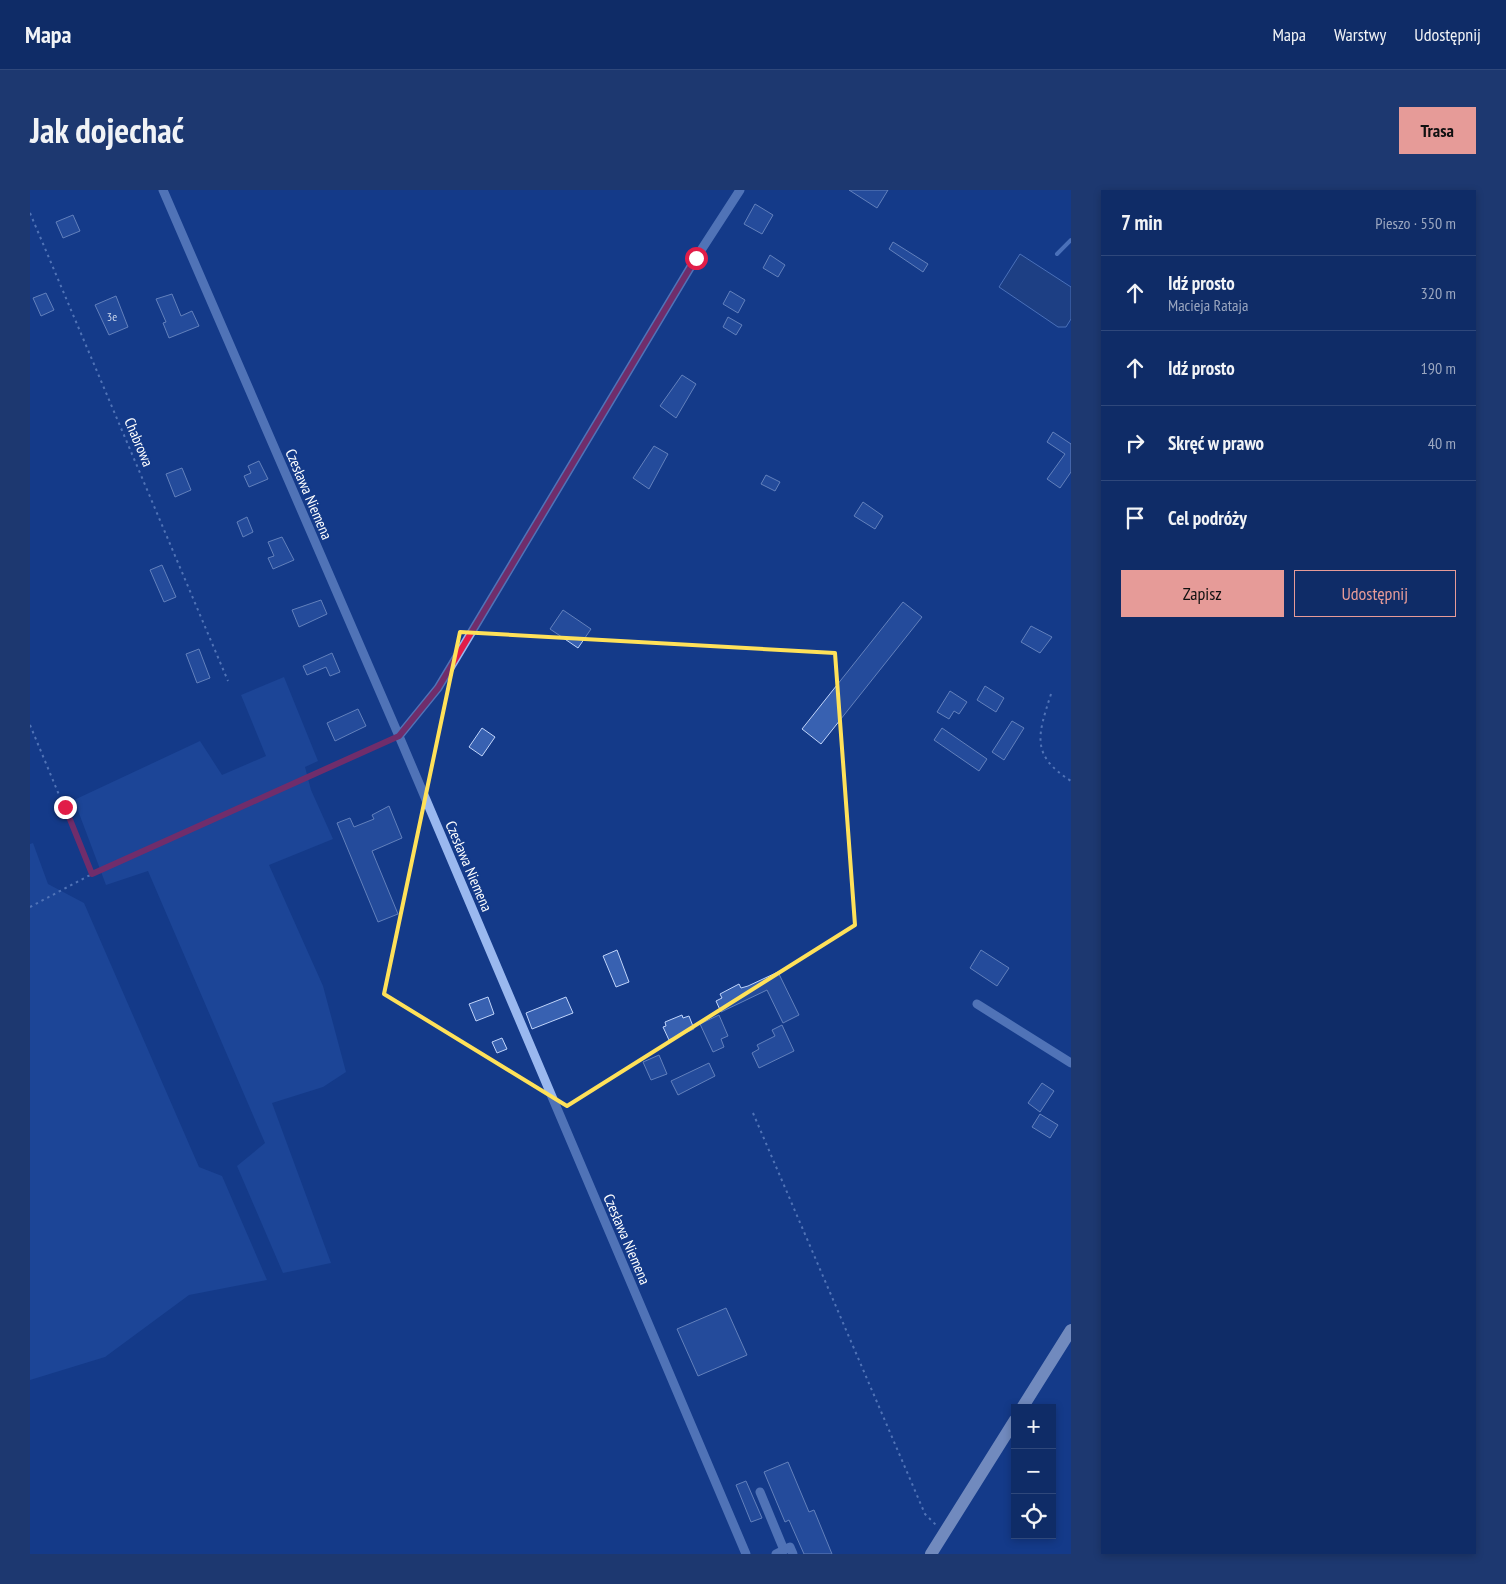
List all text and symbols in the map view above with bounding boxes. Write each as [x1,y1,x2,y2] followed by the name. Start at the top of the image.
[25,19,72,50] text: Mapa
[1272,23,1306,46] text: Mapa
[1334,23,1386,46] text: Warstwy
[1414,23,1481,46] text: Udostępnij
[30,107,184,153] text: Jak dojechać
[1399,107,1476,154] button: Trasa
[1121,209,1163,236] text: 7 min
[1375,213,1456,233] text: Pieszo · 550 m
[685,247,708,270] route start
[1168,271,1235,295] text: Idź prosto
[1121,279,1149,307] icon: ahead
[1421,283,1456,303] text: 320 m
[1168,295,1248,315] text: Macieja Rataja
[107,309,117,324] house number: 3e
[1121,354,1149,382] icon: ahead
[1168,356,1235,380] text: Idź prosto
[1421,358,1456,378] text: 190 m
[120,415,158,469] street label: Chabrowa
[1121,429,1149,457] icon: right
[1168,431,1264,455] text: Skręć w prawo
[1428,433,1456,453] text: 40 m
[281,446,337,542] street label: Czesława Niemena
[1121,504,1149,532] icon: arrive
[1168,506,1247,530] text: Cel podróży
[1121,570,1284,617] button: Zapisz
[1294,570,1456,617] button: Udostępnij
[54,796,77,819] route end
[441,818,497,914] street label: Czesława Niemena
[599,1191,655,1287] street label: Czesława Niemena
[1011,1404,1056,1539] map controls
[1011,1404,1056,1449] button: +
[1011,1449,1056,1494] button: −
[1011,1494,1056,1539] button: locate

